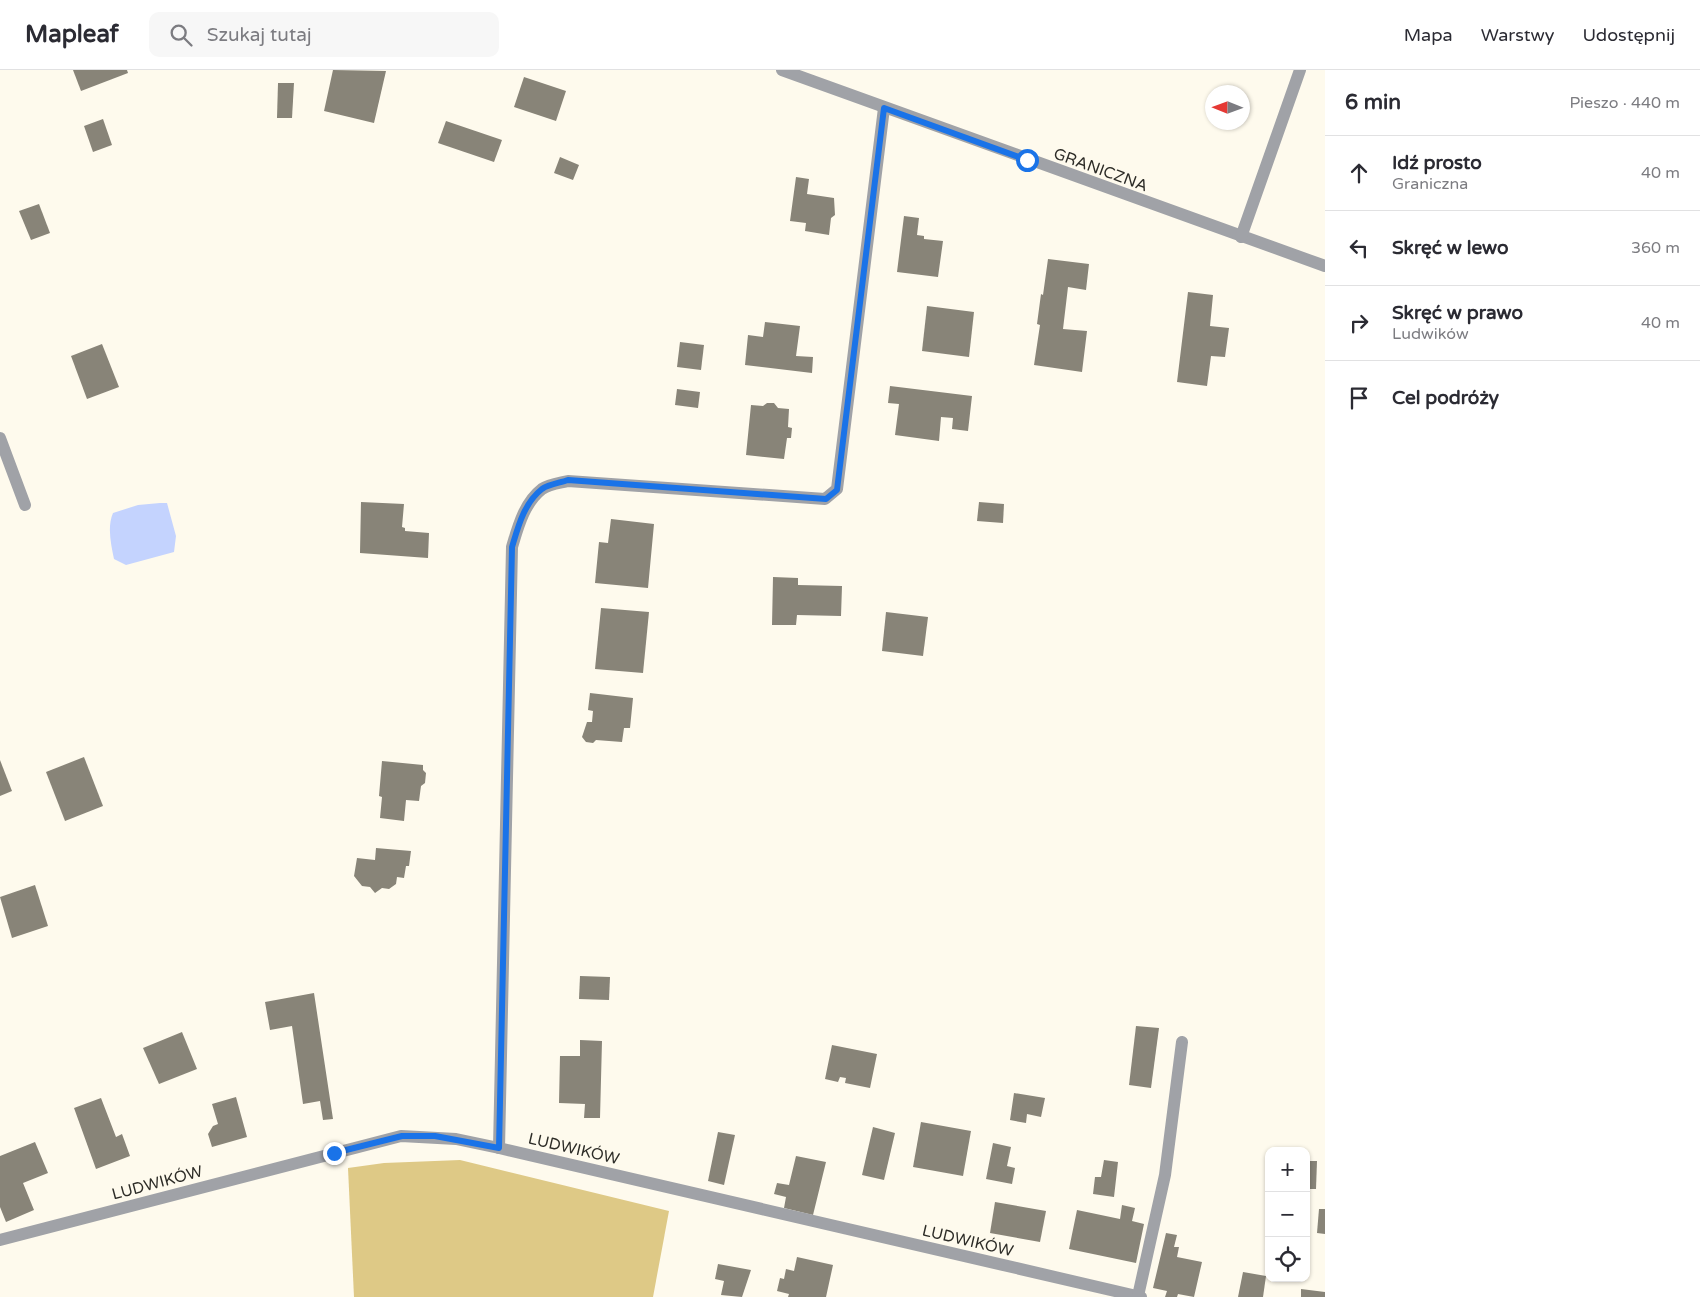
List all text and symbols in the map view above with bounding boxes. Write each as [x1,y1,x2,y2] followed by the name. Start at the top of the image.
[149,12,499,57] search box
[25,20,119,49] text: Mapleaf
[167,21,195,49] icon: search
[207,24,312,46] text: Szukaj tutaj
[1404,24,1453,46] text: Mapa
[1481,24,1554,46] text: Warstwy
[1582,24,1675,46] text: Udostępnij
[1205,85,1250,130] north arrow
[1345,90,1401,115] text: 6 min
[1569,93,1680,113] text: Pieszo · 440 m
[1051,144,1151,196] street label: GRANICZNA
[1016,149,1039,172] route start
[1392,152,1482,174] text: Idź prosto
[1345,159,1373,187] icon: ahead
[1641,163,1680,183] text: 40 m
[1392,174,1468,194] text: Graniczna
[1345,234,1373,262] icon: left
[1392,237,1509,259] text: Skręć w lewo
[1631,238,1680,258] text: 360 m
[1392,302,1523,324] text: Skręć w prawo
[1345,309,1373,337] icon: right
[1641,313,1680,333] text: 40 m
[1392,324,1469,344] text: Ludwików
[1345,384,1373,412] icon: arrive
[1392,387,1499,409] text: Cel podróży
[526,1129,621,1169] street label: LUDWIKÓW
[323,1142,346,1165] route end
[1265,1147,1310,1282] map controls
[1265,1147,1310,1192] button: +
[110,1161,205,1205] street label: LUDWIKÓW
[1265,1192,1310,1237] button: −
[920,1221,1015,1261] street label: LUDWIKÓW
[1265,1237,1310,1282] button: locate

